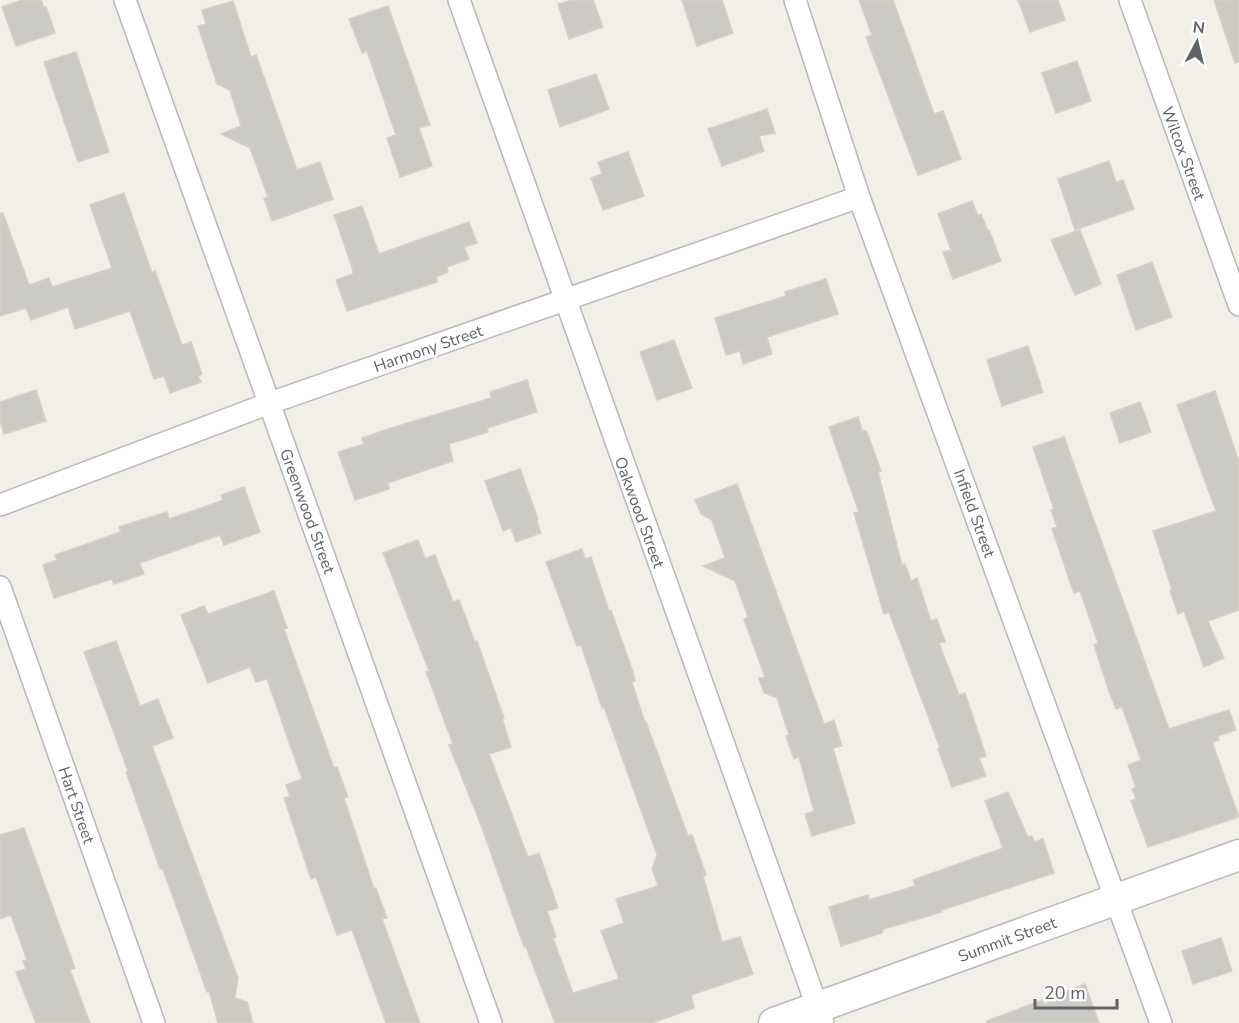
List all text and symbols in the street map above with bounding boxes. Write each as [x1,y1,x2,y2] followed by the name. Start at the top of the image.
[1167,12,1227,72] north arrow
[1191,16,1206,40] text: N
[1156,103,1210,204] street label: Wilcox Street
[371,320,486,378] street label: Harmony Street
[274,446,340,577] street label: Greenwood Street
[609,454,669,571] street label: Oakwood Street
[948,466,1000,561] street label: Infield Street
[53,764,100,847] street label: Hart Street
[955,912,1060,968] street label: Summit Street
[1035,972,1118,1010] scale bar
[1044,981,1086,1005] text: 20 m

